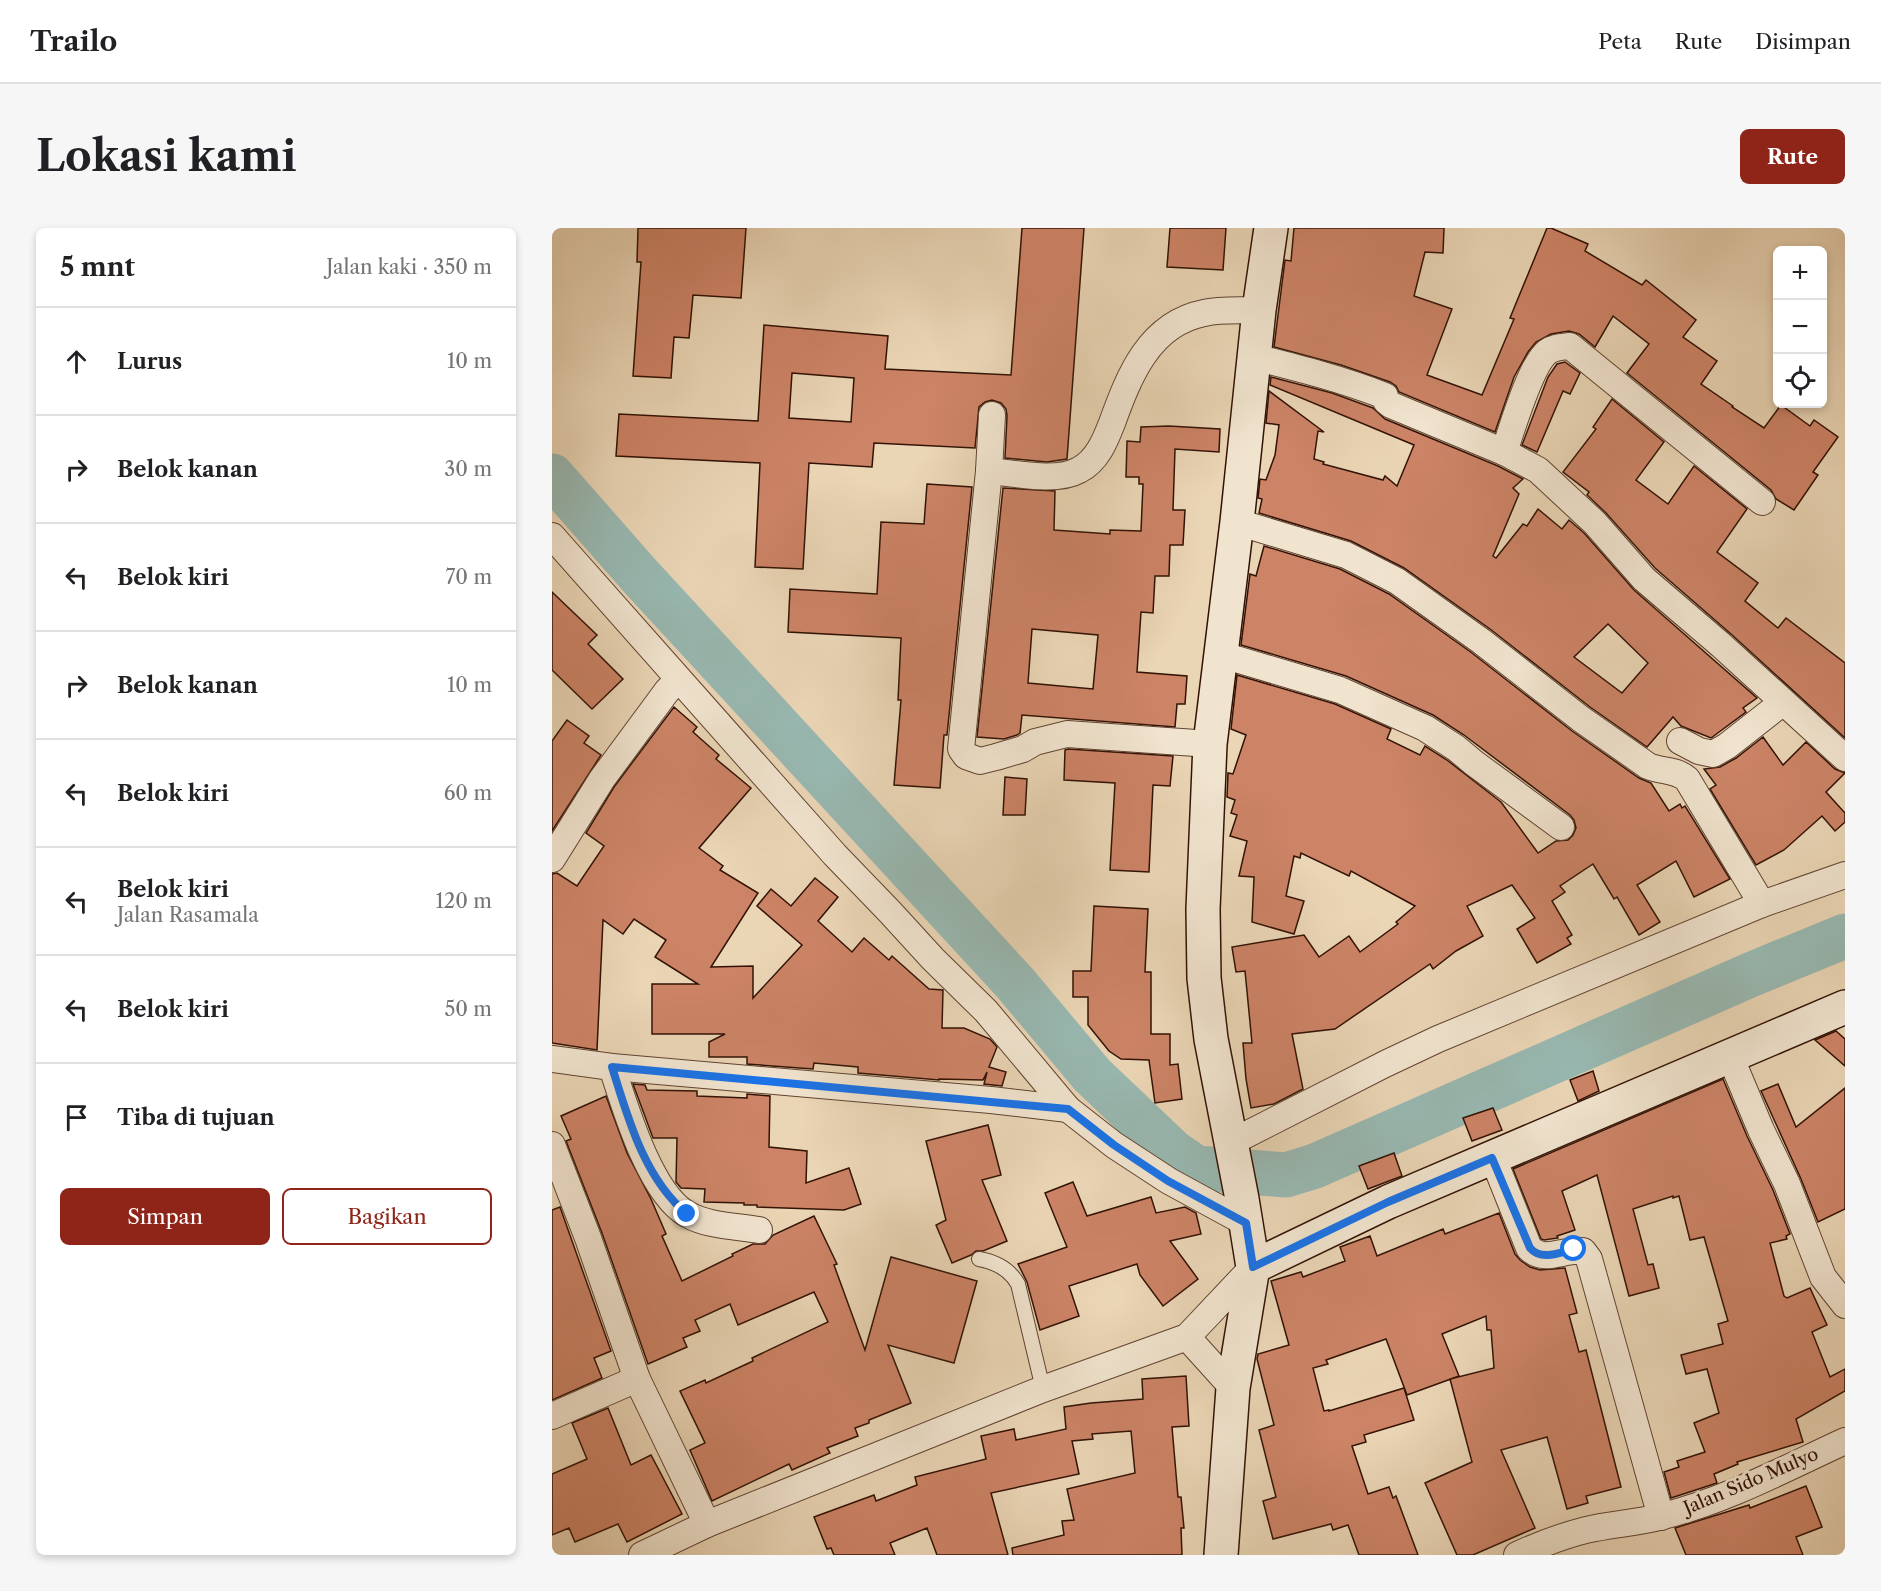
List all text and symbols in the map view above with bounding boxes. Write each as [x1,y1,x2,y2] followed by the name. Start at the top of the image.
[30,24,117,58] text: Trailo
[1598,29,1642,54] text: Peta
[1675,29,1722,54] text: Rute
[1755,29,1851,54] text: Disimpan
[1740,129,1845,184] button: Rute
[36,130,297,182] text: Lokasi kami
[1773,246,1827,408] map controls
[1773,246,1827,300] button: +
[60,251,135,283] text: 5 mnt
[326,255,492,279] text: Jalan kaki · 350 m
[1773,300,1827,354] button: −
[60,345,93,378] icon: ahead
[117,348,182,375] text: Lurus
[447,349,492,373] text: 10 m
[1773,354,1827,408] button: locate
[60,453,93,486] icon: right
[117,456,258,483] text: Belok kanan
[444,457,492,481] text: 30 m
[60,561,93,594] icon: left
[117,564,229,591] text: Belok kiri
[446,565,492,589] text: 70 m
[60,669,93,702] icon: right
[117,672,258,699] text: Belok kanan
[447,673,492,697] text: 10 m
[60,777,93,810] icon: left
[117,780,229,807] text: Belok kiri
[444,781,492,805] text: 60 m
[117,876,229,903] text: Belok kiri
[60,885,93,918] icon: left
[435,889,492,913] text: 120 m
[117,903,259,927] text: Jalan Rasamala
[60,993,93,1026] icon: left
[117,996,229,1023] text: Belok kiri
[445,997,492,1021] text: 50 m
[60,1101,93,1134] icon: arrive
[117,1104,275,1131] text: Tiba di tujuan
[60,1188,270,1245] button: Simpan
[282,1188,492,1245] button: Bagikan
[673,1200,699,1226] route end
[1560,1235,1586,1261] route start
[1678,1443,1822,1520] street label: Jalan Sido Mulyo

